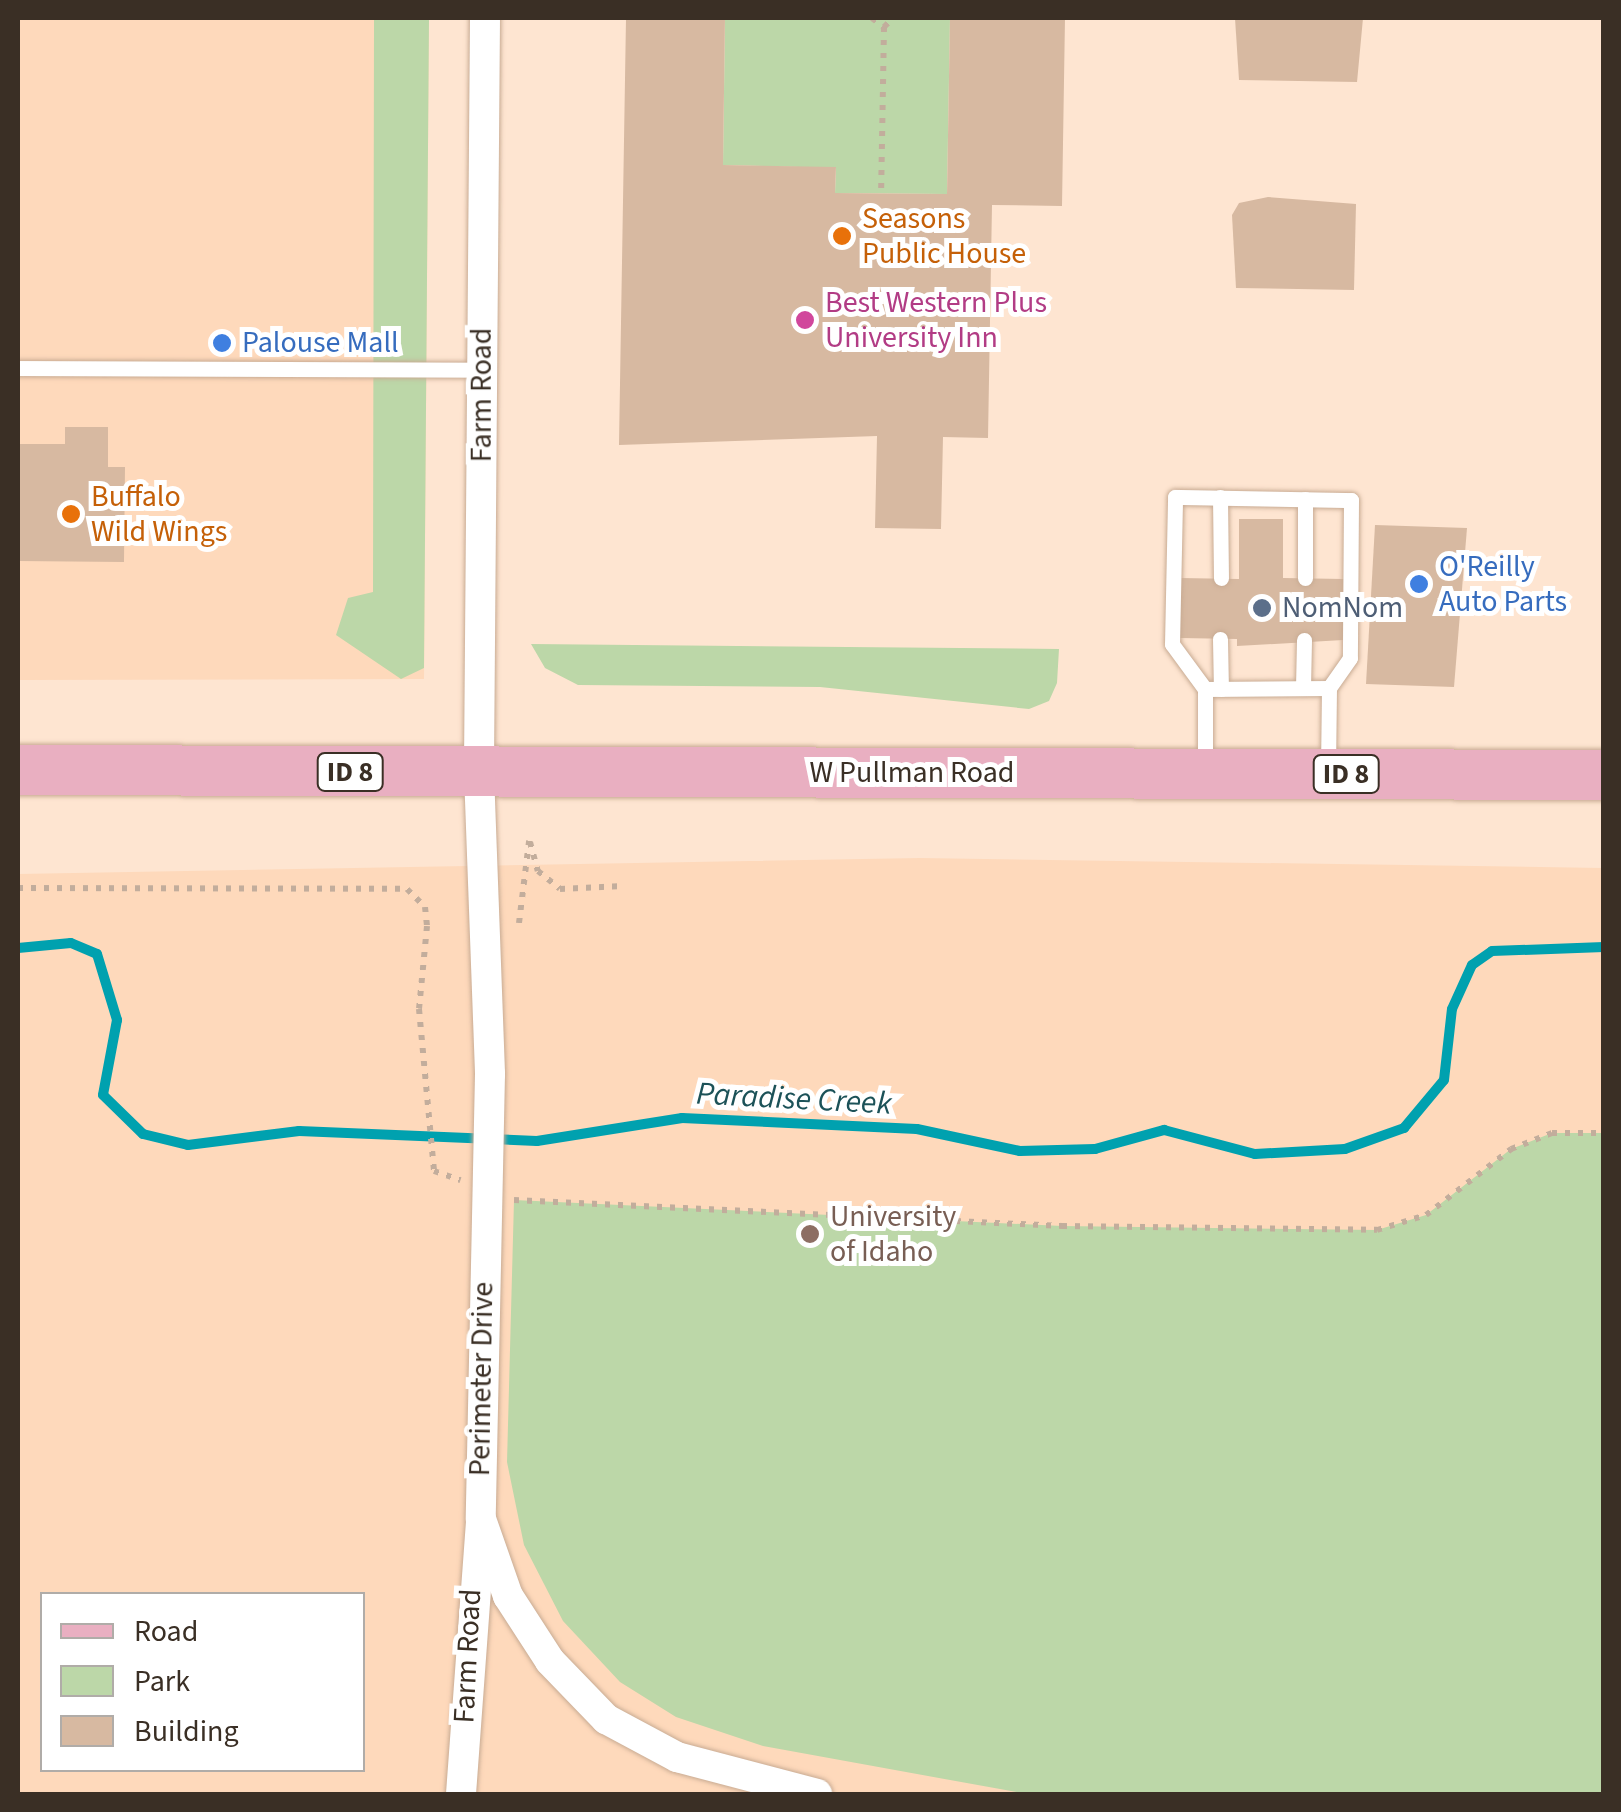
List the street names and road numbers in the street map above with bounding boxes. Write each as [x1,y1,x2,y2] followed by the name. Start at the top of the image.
[464,328,500,462] street label: Farm Road
[315,749,385,795] road number: ID 8
[1311,751,1381,797] road number: ID 8
[810,755,1014,791] street label: W Pullman Road
[462,1281,502,1477] street label: Perimeter Drive
[447,1588,489,1724] street label: Farm Road

